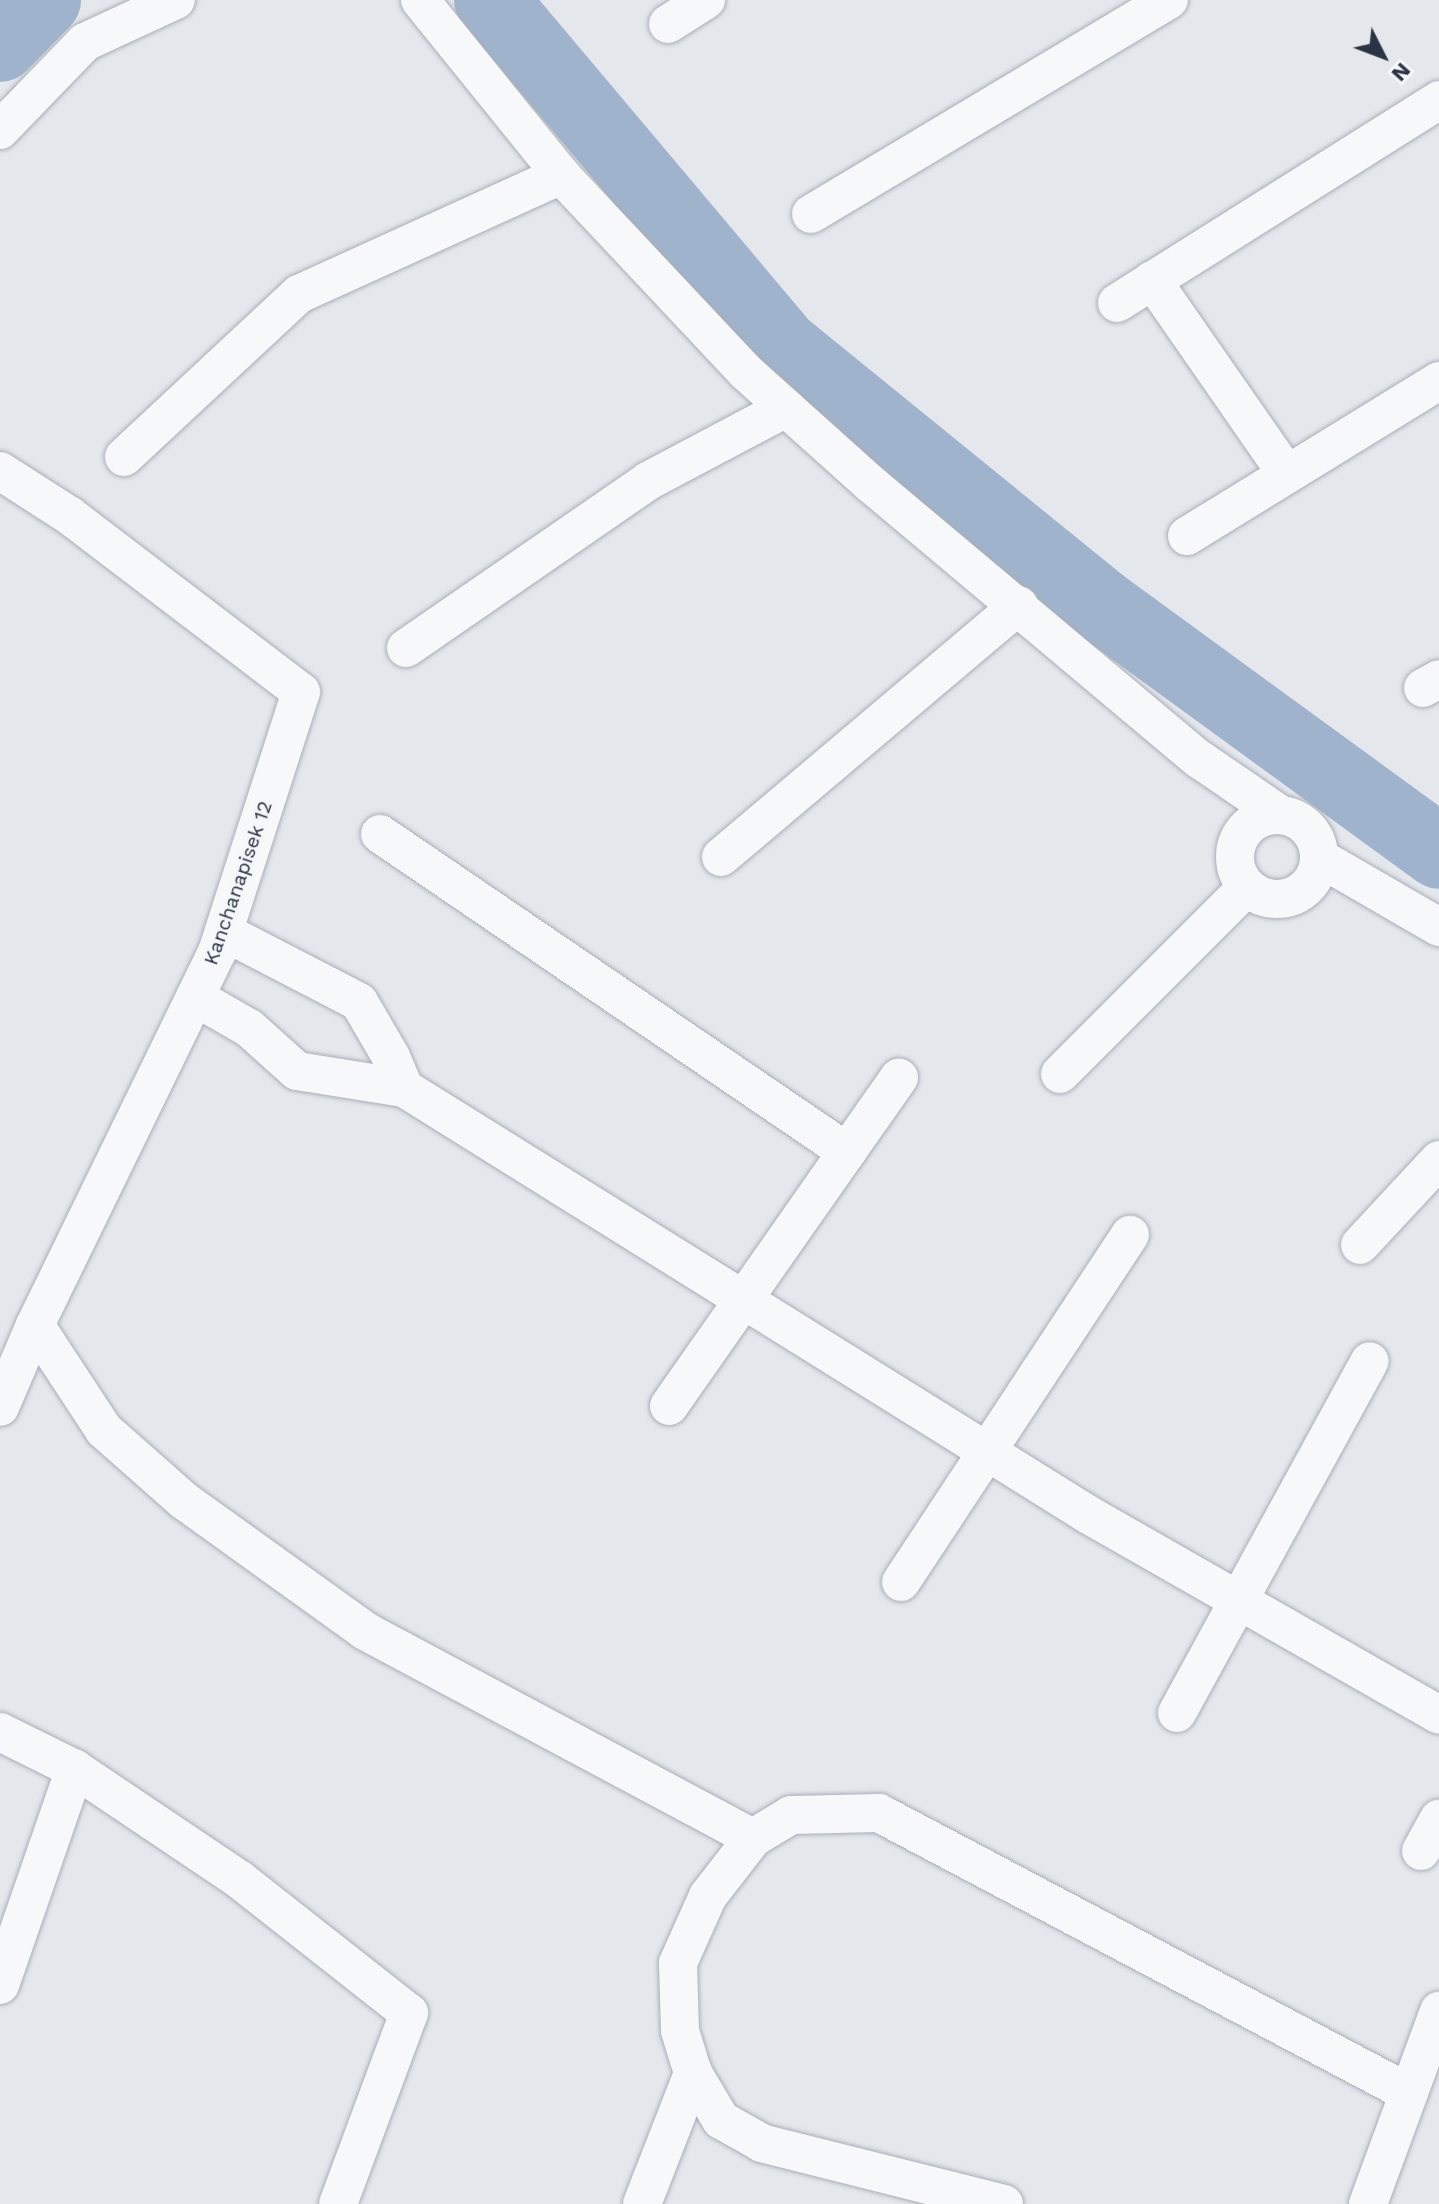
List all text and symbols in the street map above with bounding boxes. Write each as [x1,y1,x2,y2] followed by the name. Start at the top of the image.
[1343,16,1423,96] north arrow
[1386,58,1416,87] text: N
[199,797,277,969] street label: Kanchanapisek 12

